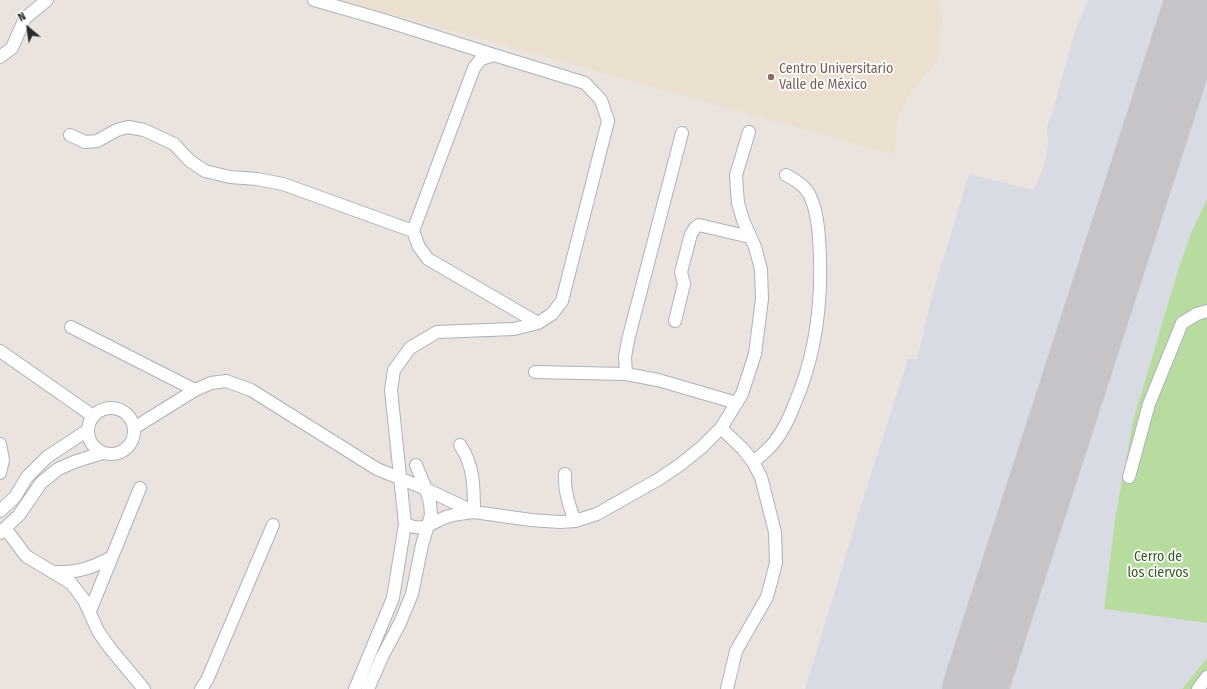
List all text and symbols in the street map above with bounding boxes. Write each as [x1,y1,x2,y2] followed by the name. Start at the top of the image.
[8,8,48,48] north arrow
[16,10,28,24] text: N
[779,61,893,94] place label: Centro Universitario Valle de México
[766,72,776,82] marker: Centro Universitario Valle de México
[1127,549,1189,582] park label: Cerro de los ciervos

